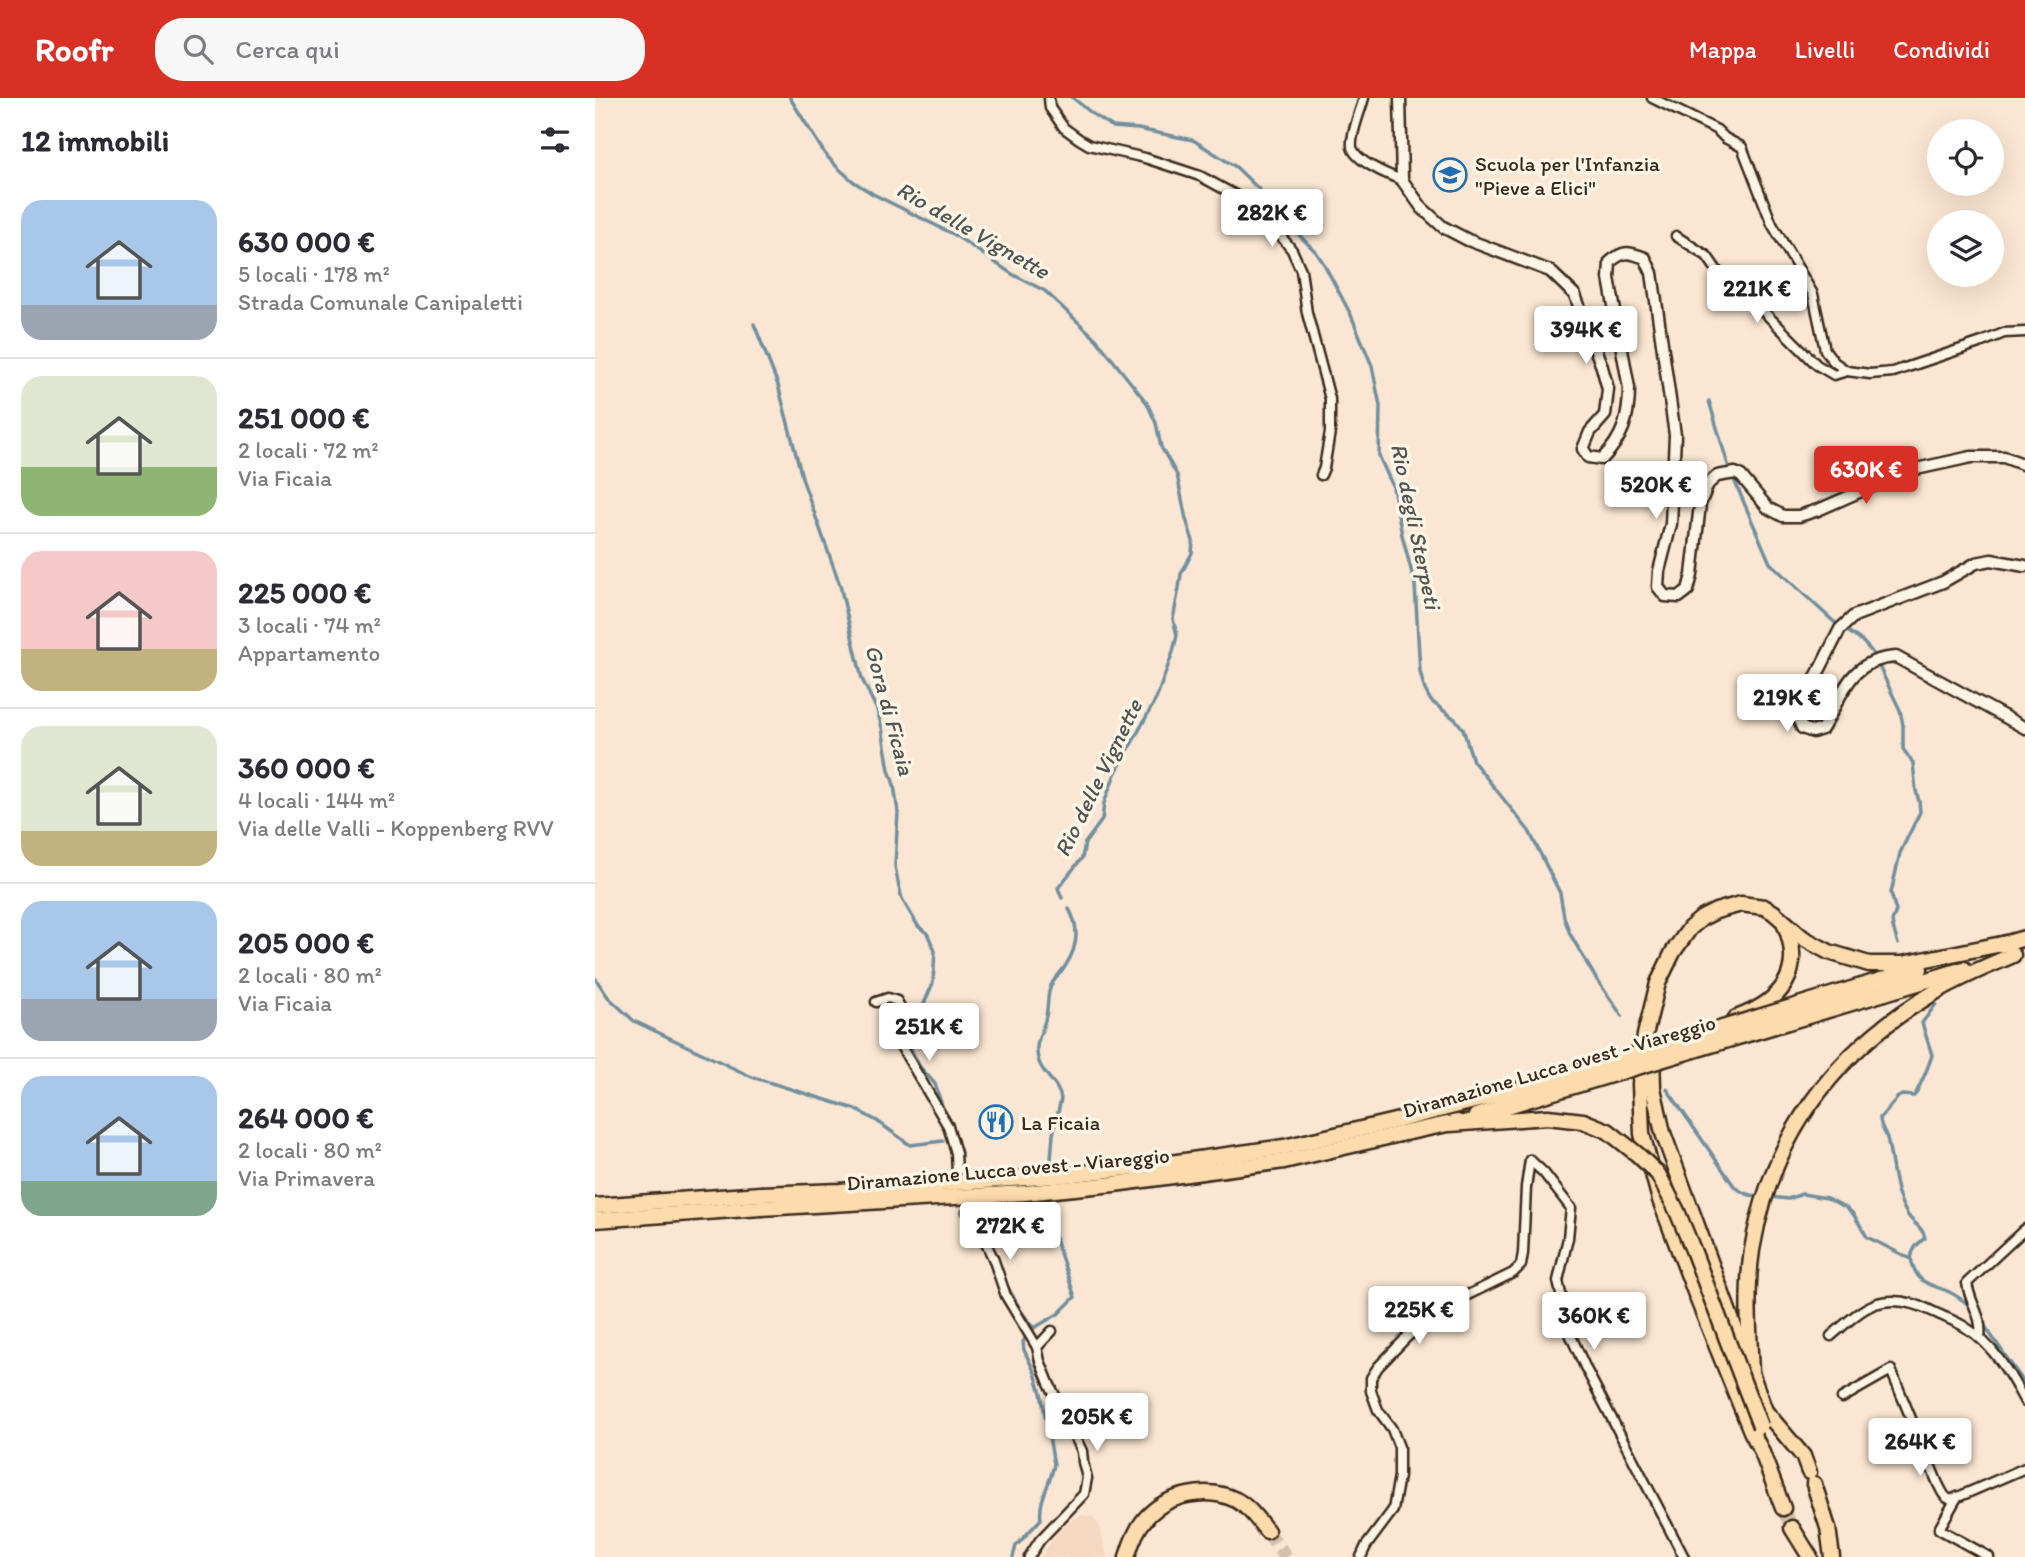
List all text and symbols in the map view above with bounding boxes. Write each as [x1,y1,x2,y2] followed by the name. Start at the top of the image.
[155,18,645,81] search box
[35,30,113,69] text: Roofr
[179,30,217,68] icon: search
[235,33,340,65] text: Cerca qui
[1689,35,1757,64] text: Mappa
[1795,35,1855,64] text: Livelli
[1893,35,1990,64] text: Condividi
[1927,119,2004,287] map controls
[1927,119,2004,196] button: locate
[536,121,574,159] icon: filters
[21,122,169,159] text: 12 immobili
[1475,151,1660,200] place label: Scuola per l'Infanzia "Pieve a Elici"
[1431,156,1469,194] school or university icon: Scuola per l'Infanzia "Pieve a Elici"
[892,175,1055,286] water label: Rio delle Vignette
[1215,190,1329,249] pin: 282K €
[1237,198,1307,226] text: 282K €
[1927,210,2004,287] button: layers
[238,223,375,260] text: 630 000 €
[77,228,161,312] icon: home
[238,260,390,288] text: 5 locali · 178 m²
[1700,266,1814,325] pin: 221K €
[1723,274,1791,302] text: 221K €
[238,288,523,316] text: Strada Comunale Canipaletti
[1529,306,1643,366] pin: 394K €
[1550,315,1622,343] text: 394K €
[238,399,370,436] text: 251 000 €
[77,404,161,488] icon: home
[238,436,379,464] text: 2 locali · 72 m²
[1385,441,1448,613] water label: Rio degli Sterpeti
[1809,446,1923,506] pin: 630K €
[1830,455,1902,483] text: 630K €
[1599,462,1713,521] pin: 520K €
[238,464,332,492] text: Via Ficaia
[1620,470,1692,498] text: 520K €
[238,574,371,611] text: 225 000 €
[77,579,161,663] icon: home
[238,611,381,639] text: 3 locali · 74 m²
[238,639,380,667] text: Appartamento
[859,642,921,779] water label: Gora di Ficaia
[1730,674,1844,734] pin: 219K €
[1753,683,1821,711] text: 219K €
[1048,694,1149,861] water label: Rio delle Vignette
[238,749,375,786] text: 360 000 €
[77,754,161,838] icon: home
[238,786,395,814] text: 4 locali · 144 m²
[238,814,554,842] text: Via delle Valli - Koppenberg RVV
[238,924,374,961] text: 205 000 €
[77,929,161,1013] icon: home
[238,961,382,989] text: 2 locali · 80 m²
[238,989,332,1017] text: Via Ficaia
[872,1004,986,1063] pin: 251K €
[1400,1009,1718,1123] street label: Diramazione Lucca ovest - Viareggio
[895,1012,963,1040] text: 251K €
[238,1099,374,1136] text: 264 000 €
[977,1103,1015,1141] restaurant icon: La Ficaia
[77,1104,161,1188] icon: home
[1021,1110,1100,1135] place label: La Ficaia
[238,1136,382,1164] text: 2 locali · 80 m²
[845,1142,1171,1196] street label: Diramazione Lucca ovest - Viareggio
[238,1164,375,1192] text: Via Primavera
[953,1202,1067,1262] pin: 272K €
[976,1211,1044,1239] text: 272K €
[1362,1286,1476,1346] pin: 225K €
[1537,1292,1651,1352] pin: 360K €
[1384,1295,1454,1323] text: 225K €
[1558,1301,1630,1329] text: 360K €
[1040,1394,1154,1453] pin: 205K €
[1061,1402,1133,1430] text: 205K €
[1863,1418,1977,1478] pin: 264K €
[1884,1427,1956,1455] text: 264K €

